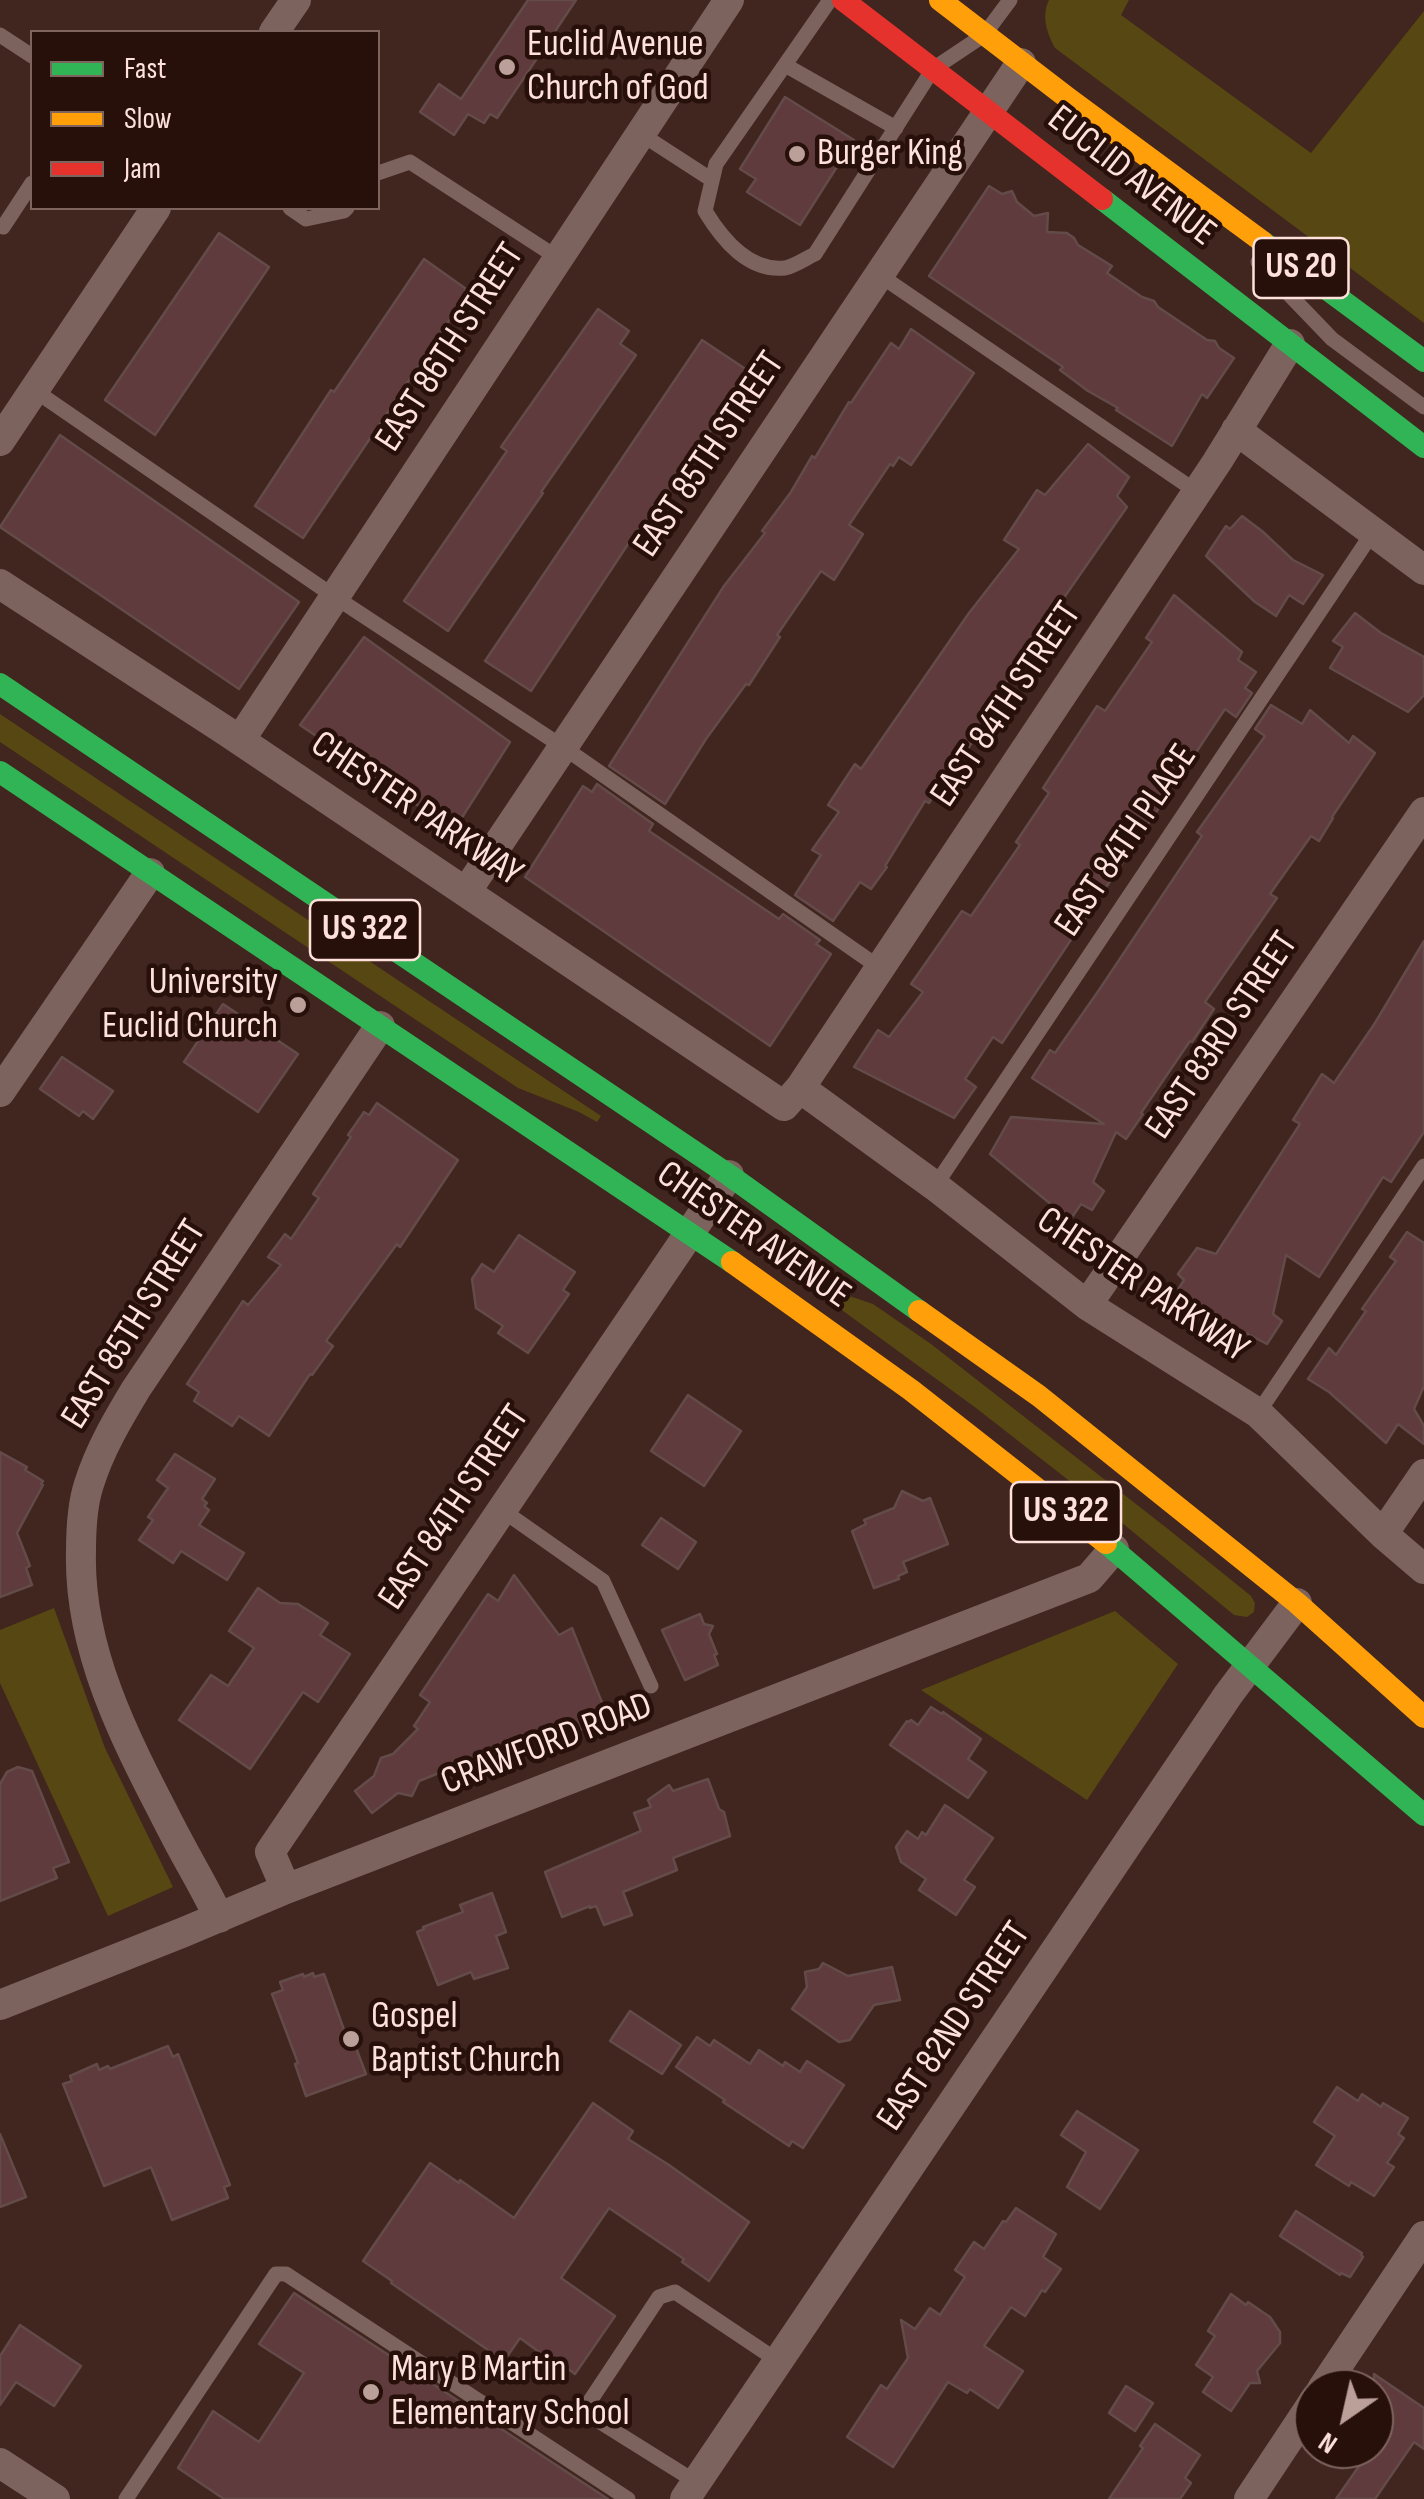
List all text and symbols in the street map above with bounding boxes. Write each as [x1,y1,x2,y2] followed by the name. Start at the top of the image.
[527,22,709,111] place label: Euclid Avenue Church of God
[30,30,380,210] legend
[124,51,166,87] text: Fast
[496,56,518,78] marker: Euclid Avenue Church of God
[1038,97,1224,257] street label: EUCLID AVENUE
[124,101,172,137] text: Slow
[817,131,963,177] place label: Burger King
[786,143,808,165] marker: Burger King
[124,151,161,187] text: Jam
[367,236,535,460] street label: EAST 86TH STREET
[1254,238,1348,298] road number: US 20
[625,344,795,566] street label: EAST 85TH STREET
[922,594,1092,816] street label: EAST 84TH STREET
[302,723,530,897] street label: CHESTER PARKWAY
[1046,736,1208,946] street label: EAST 84TH PLACE
[310,900,420,960] road number: US 322
[1137,924,1309,1148] street label: EAST 83RD STREET
[102,960,278,1050] place label: University Euclid Church
[287,994,309,1016] marker: University Euclid Church
[647,1153,859,1319] street label: CHESTER AVENUE
[1028,1199,1256,1373] street label: CHESTER PARKWAY
[53,1212,217,1438] street label: EAST 85TH STREET
[370,1397,540,1619] street label: EAST 84TH STREET
[1011,1482,1121,1542] road number: US 322
[435,1684,659,1806] street label: CRAWFORD ROAD
[869,1914,1041,2140] street label: EAST 82ND STREET
[371,1994,561,2084] place label: Gospel Baptist Church
[340,2028,362,2050] marker: Gospel Baptist Church
[391,2347,629,2436] place label: Mary B Martin Elementary School
[1294,2369,1394,2469] north arrow
[360,2381,382,2403] marker: Mary B Martin Elementary School
[1313,2425,1343,2460] text: N

